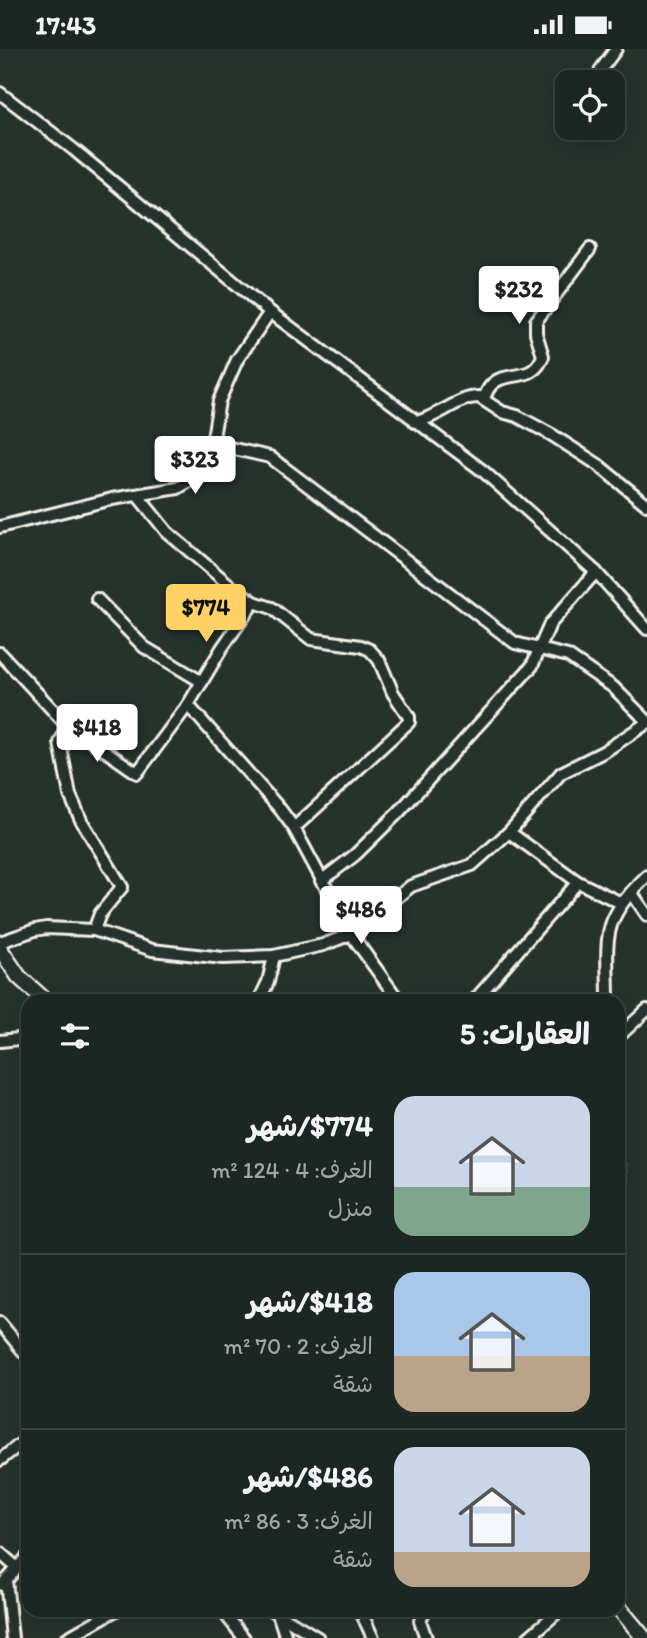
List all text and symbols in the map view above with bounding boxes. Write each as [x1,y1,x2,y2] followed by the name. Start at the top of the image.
[35,9,96,41] text: 17:43
[555,70,625,140] map controls
[555,70,625,140] button: locate
[478,267,560,326] pin: $232
[495,275,543,303] text: $232
[154,437,236,496] pin: $323
[171,445,219,473] text: $323
[165,585,247,644] pin: $774
[182,593,230,621] text: $774
[56,705,138,764] pin: $418
[73,713,121,741] text: $418
[320,887,402,946] pin: $486
[336,895,386,923] text: $486
[460,1015,590,1052] text: العقارات: 5
[56,1017,94,1055] icon: filters
[248,1107,373,1144] text: $774/شهر
[450,1124,534,1208] icon: home
[211,1156,373,1184] text: الغرف: 4 · 124 m²
[328,1194,373,1222] text: منزل
[247,1283,373,1320] text: $418/شهر
[450,1300,534,1384] icon: home
[224,1332,373,1360] text: الغرف: 2 · 70 m²
[333,1370,373,1398] text: شقة
[245,1458,373,1495] text: $486/شهر
[450,1475,534,1559] icon: home
[224,1507,373,1535] text: الغرف: 3 · 86 m²
[333,1545,373,1573] text: شقة

